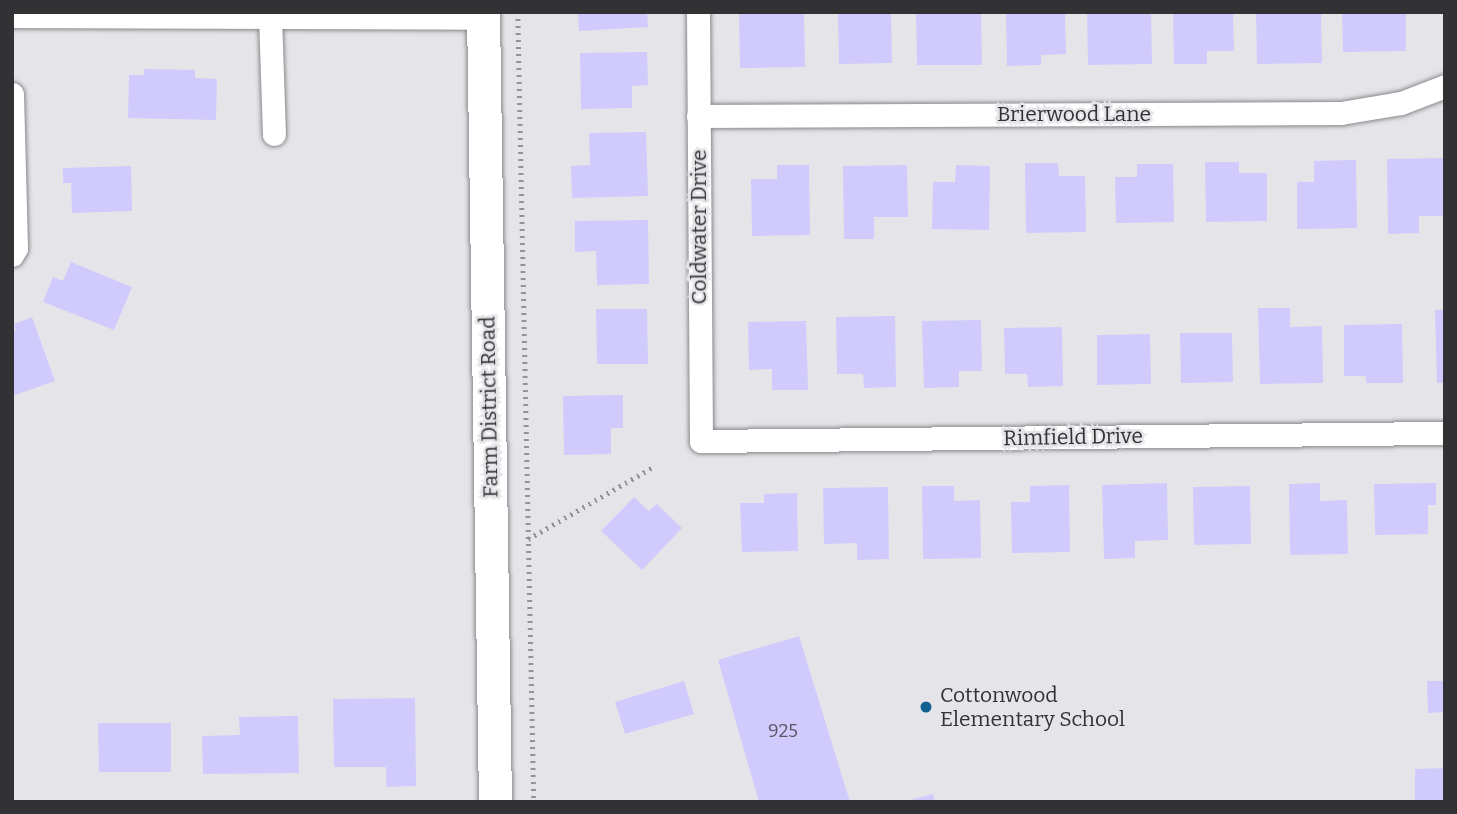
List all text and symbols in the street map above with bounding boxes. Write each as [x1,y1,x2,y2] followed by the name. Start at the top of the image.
[997,101,1151,127] street label: Brierwood Lane
[686,149,712,305] street label: Coldwater Drive
[475,316,503,498] street label: Farm District Road
[1003,423,1143,451] street label: Rimfield Drive
[940,682,1125,732] place label: Cottonwood Elementary School
[918,699,934,715] marker: Cottonwood Elementary School
[768,720,798,742] house number: 925

